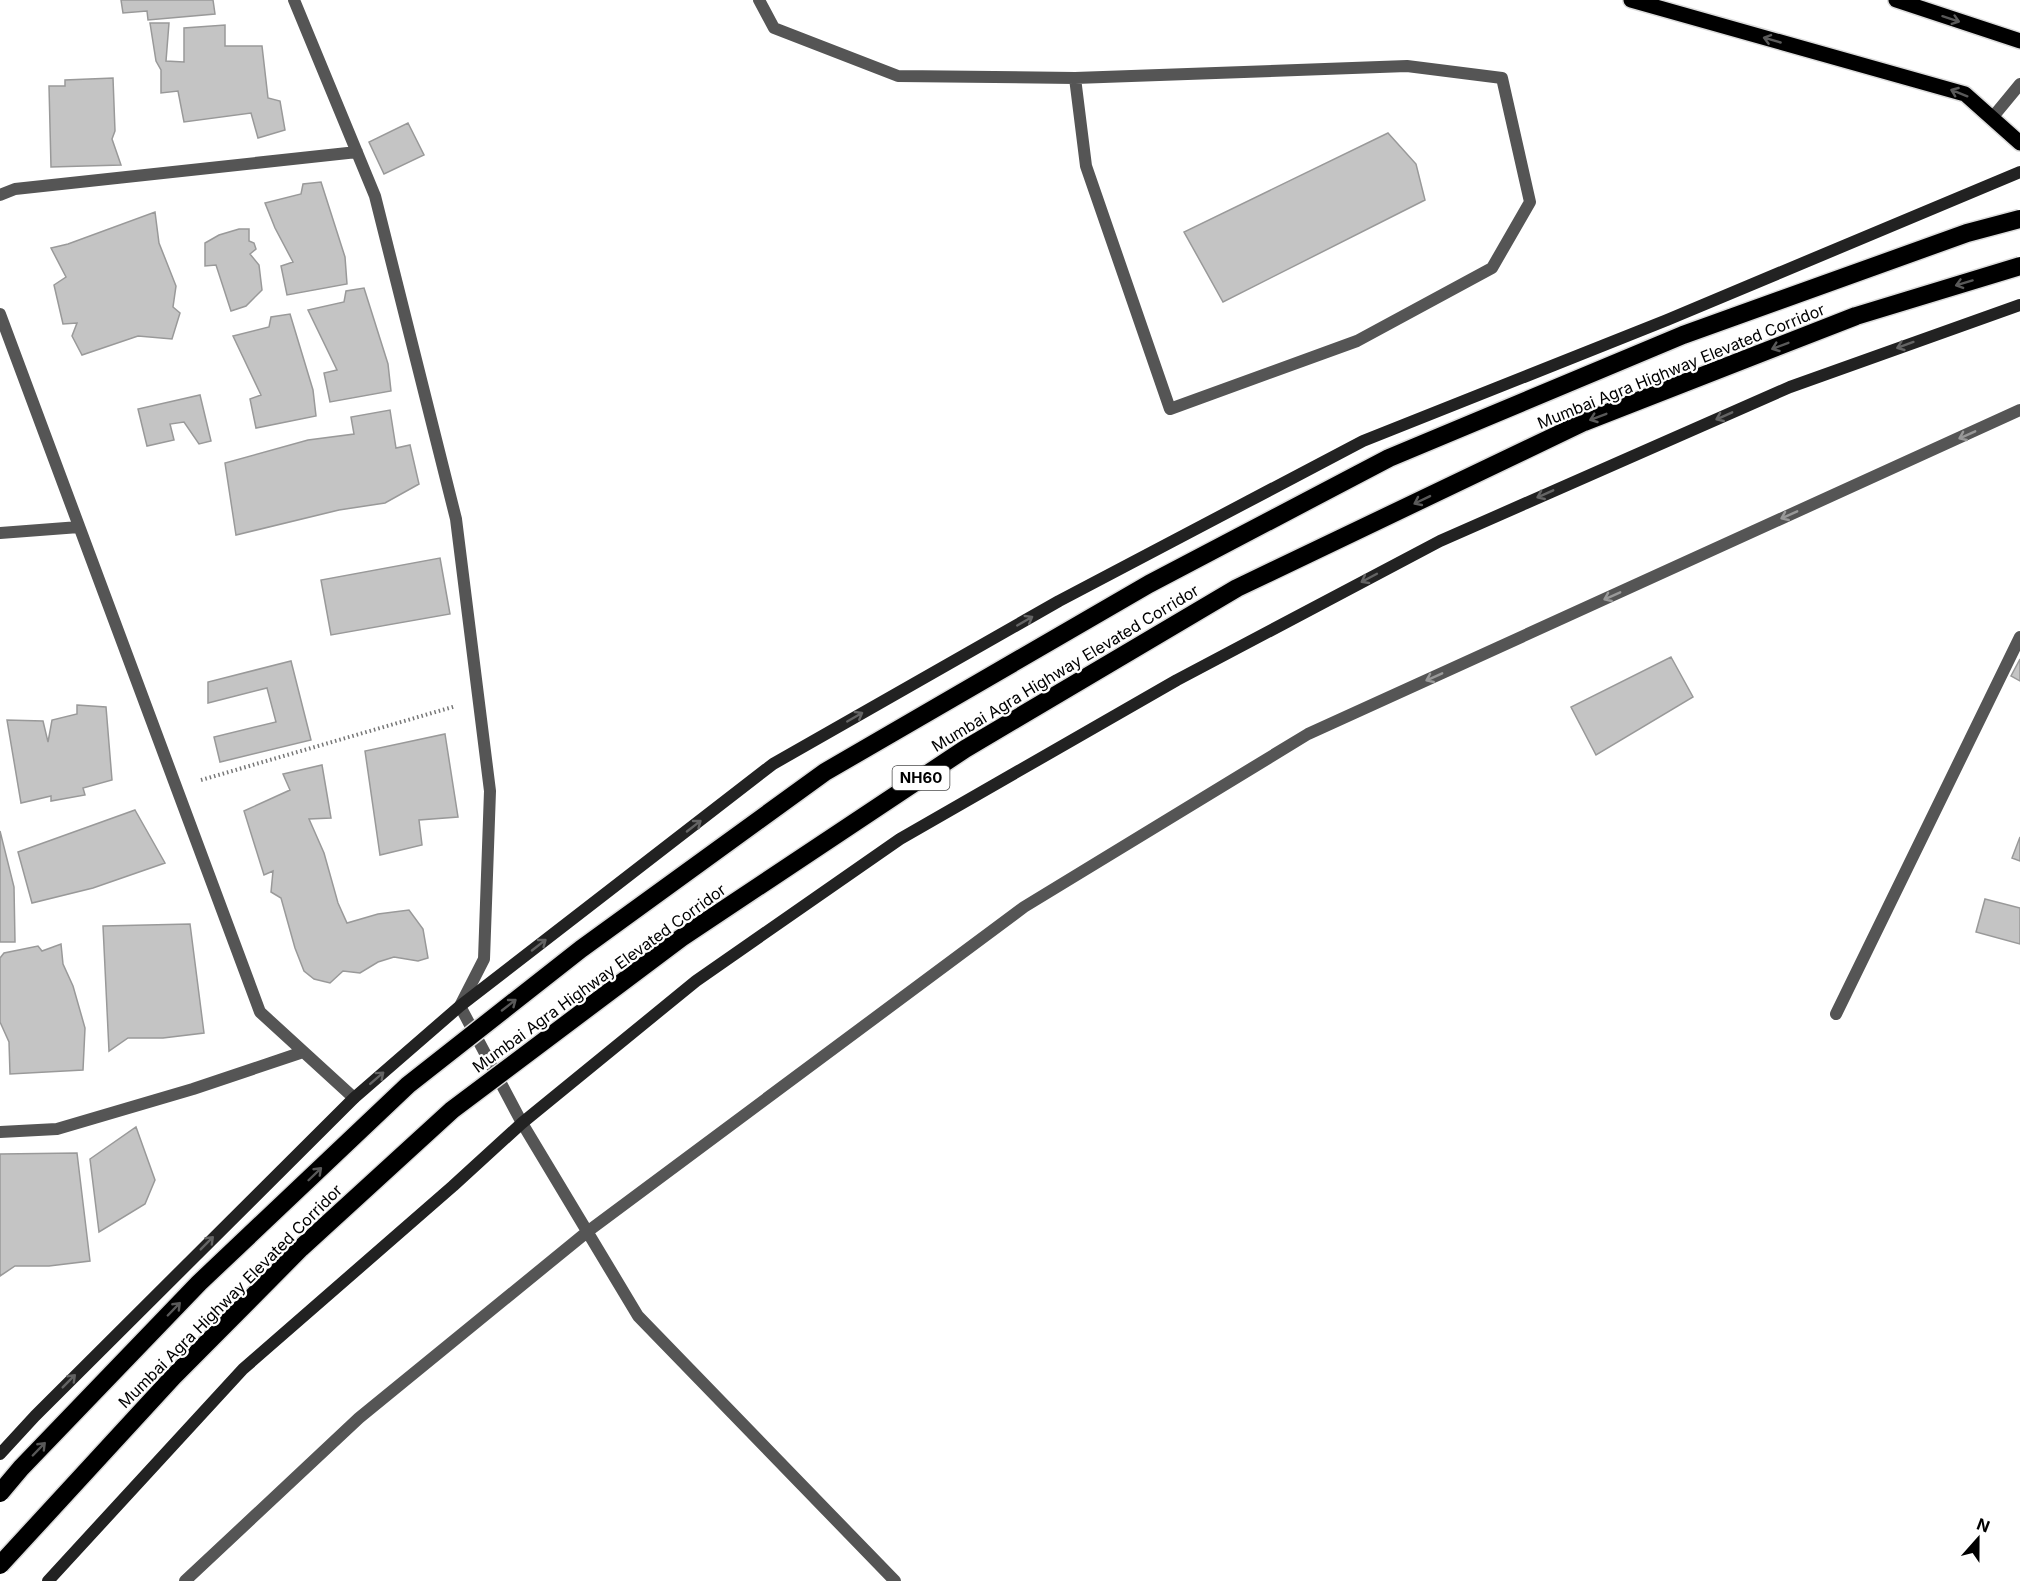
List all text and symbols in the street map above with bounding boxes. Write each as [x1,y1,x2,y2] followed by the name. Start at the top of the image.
[1941,14,1960,25] one-way arrow
[1763,33,1782,45] one-way arrow
[1951,87,1969,98] one-way arrow
[1955,278,1974,289] one-way arrow
[1534,299,1828,433] street label: Mumbai Agra Highway Elevated Corridor
[1896,340,1915,351] one-way arrow
[1771,341,1789,352] one-way arrow
[1715,411,1733,422] one-way arrow
[1589,412,1608,423] one-way arrow
[1958,429,1976,441] one-way arrow
[1537,489,1555,500] one-way arrow
[1413,495,1431,507] one-way arrow
[1781,510,1799,522] one-way arrow
[1361,573,1379,584] one-way arrow
[928,580,1202,756] street label: Mumbai Agra Highway Elevated Corridor
[1603,591,1621,602] one-way arrow
[1016,614,1033,626] one-way arrow
[1426,672,1444,683] one-way arrow
[847,711,864,723] one-way arrow
[892,766,950,790] road number: NH60
[685,819,701,832] one-way arrow
[468,879,730,1077] street label: Mumbai Agra Highway Elevated Corridor
[531,938,547,951] one-way arrow
[501,999,517,1012] one-way arrow
[369,1071,384,1085] one-way arrow
[307,1167,322,1181] one-way arrow
[114,1180,346,1412] street label: Mumbai Agra Highway Elevated Corridor
[200,1236,214,1251] one-way arrow
[167,1302,182,1317] one-way arrow
[62,1374,77,1389] one-way arrow
[31,1442,46,1457] one-way arrow
[1948,1509,2008,1569] north arrow
[1974,1513,1993,1537] text: N

